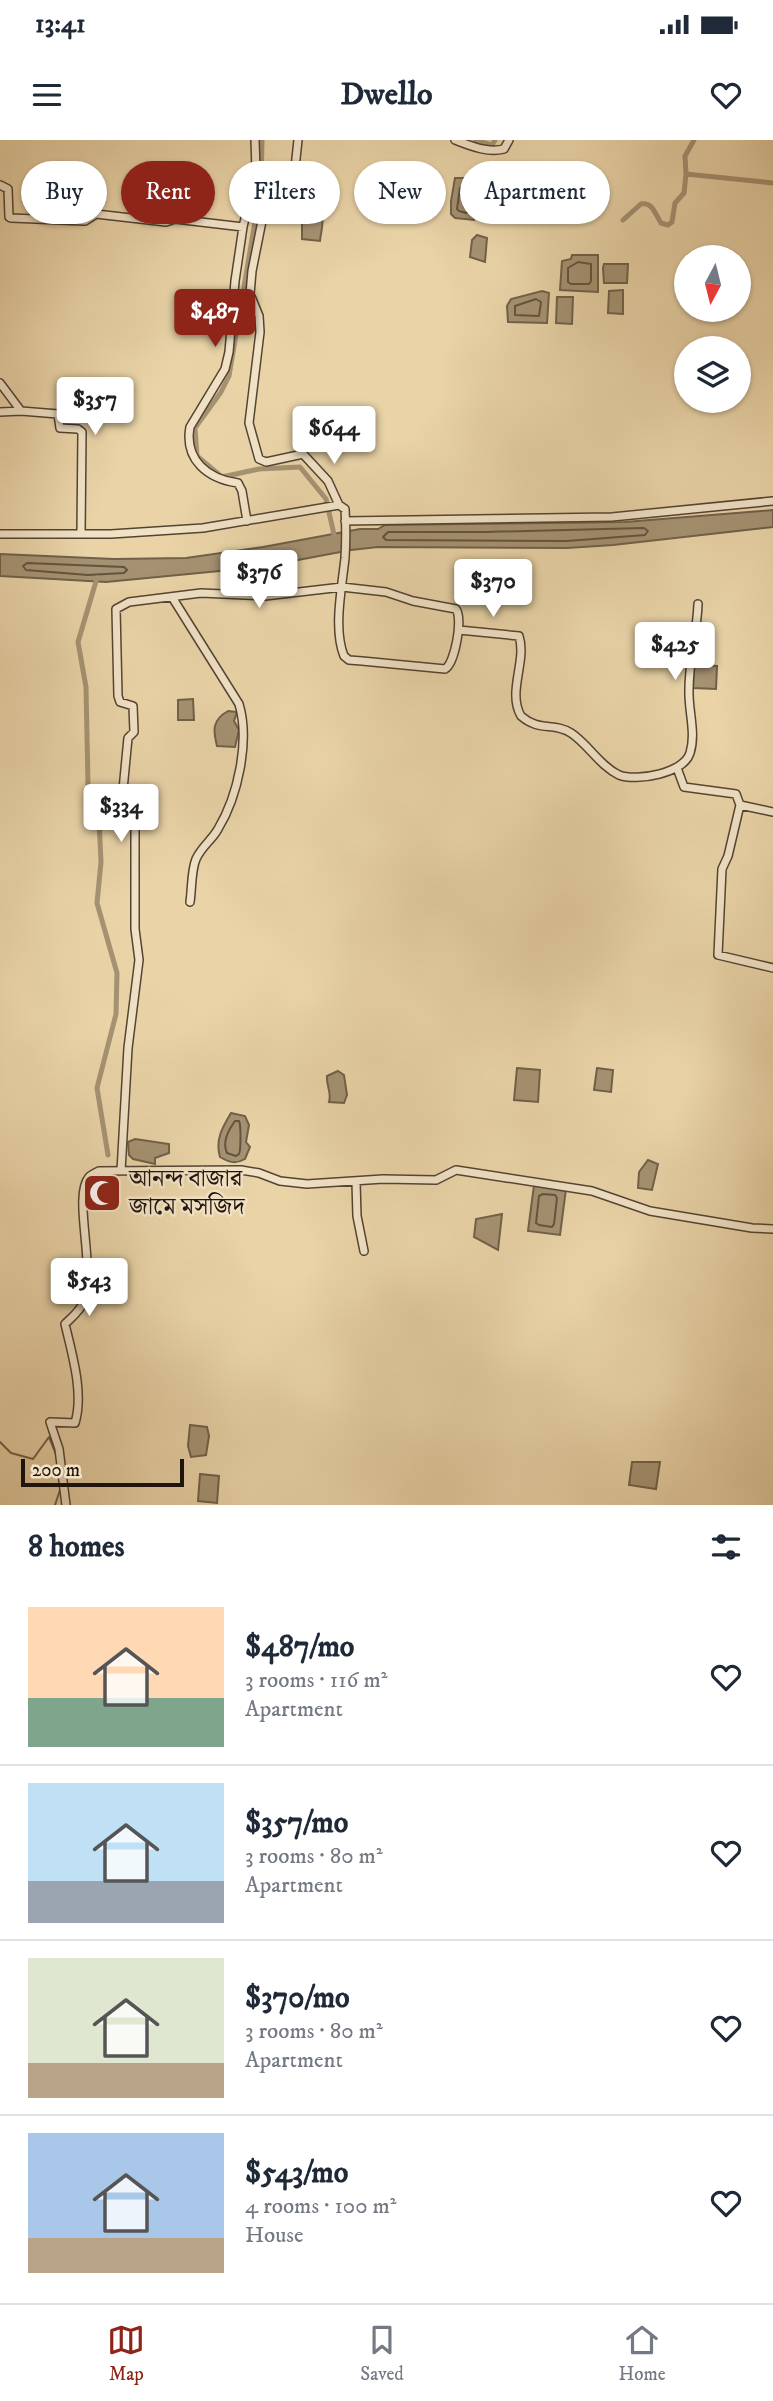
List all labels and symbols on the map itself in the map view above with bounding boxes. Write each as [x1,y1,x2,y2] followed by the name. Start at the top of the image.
[674,245,751,322] north arrow
[174,290,256,349] pin: $487
[54,378,136,437] pin: $357
[293,406,375,466] pin: $644
[218,550,300,610] pin: $376
[452,560,534,619] pin: $370
[634,622,716,682] pin: $425
[80,784,162,844] pin: $334
[128,1164,245,1222] place label: আনন্দ বাজার জামে মসজিদ
[81,1172,123,1214] mosque icon: আনন্দ বাজার জামে মসজিদ
[48,1258,130,1318] pin: $543
[21,1456,184,1488] scale bar

